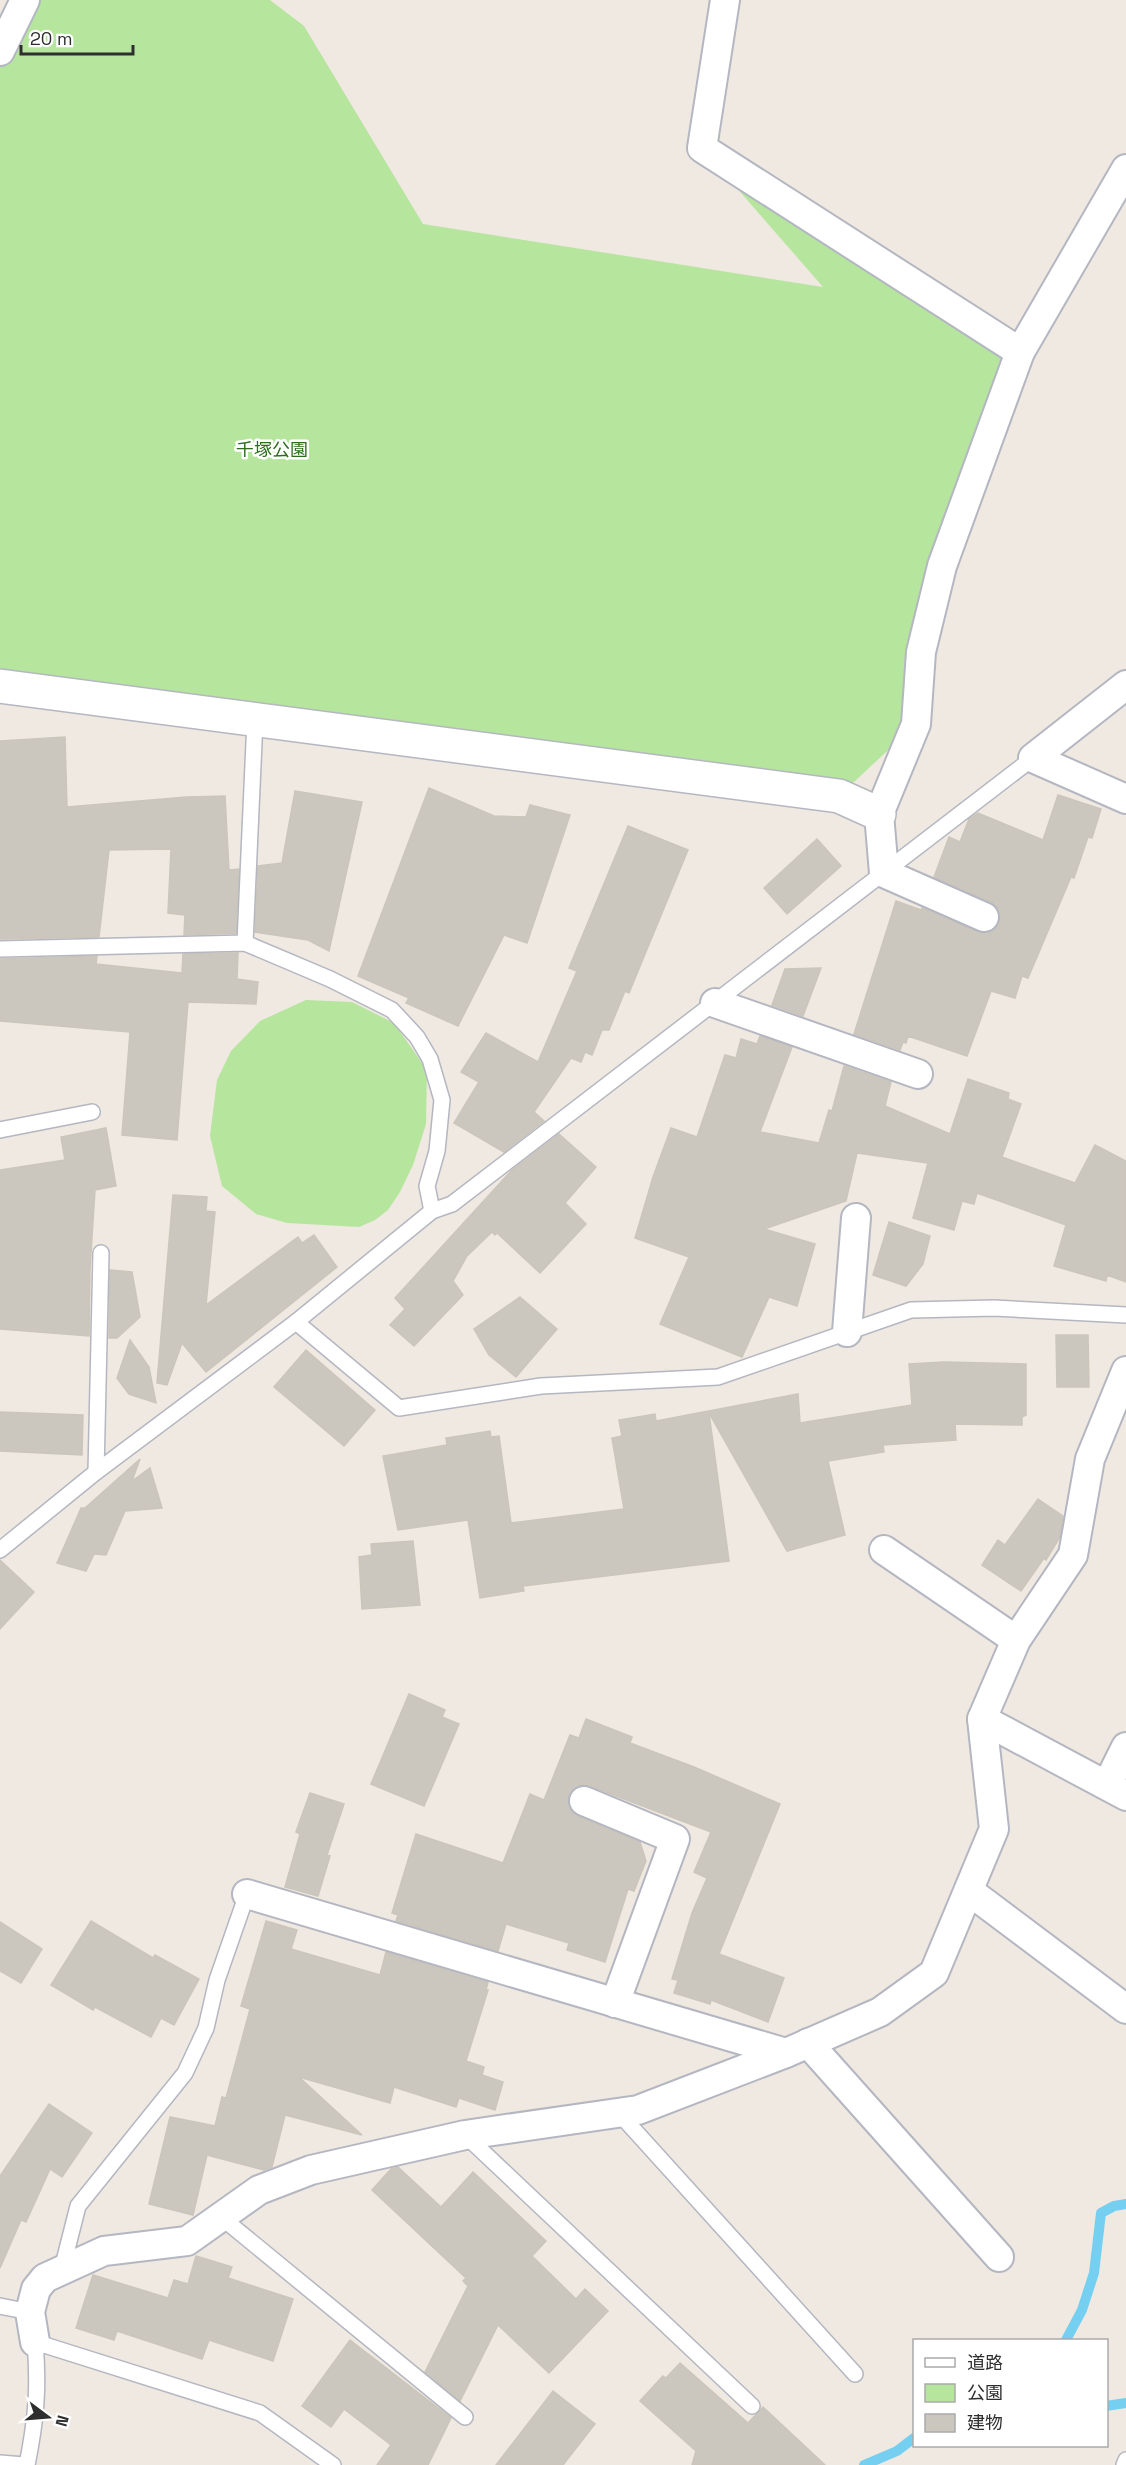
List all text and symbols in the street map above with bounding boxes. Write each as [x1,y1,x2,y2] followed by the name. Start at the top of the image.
[21,18,134,56] scale bar
[30,27,73,50] text: 20 m
[236,438,308,461] park label: 千塚公園
[913,2339,1108,2447] legend
[967,2351,1003,2374] text: 道路
[967,2381,1003,2404] text: 公園
[18,2387,78,2447] north arrow
[967,2411,1003,2434] text: 建物
[50,2413,74,2429] text: N

